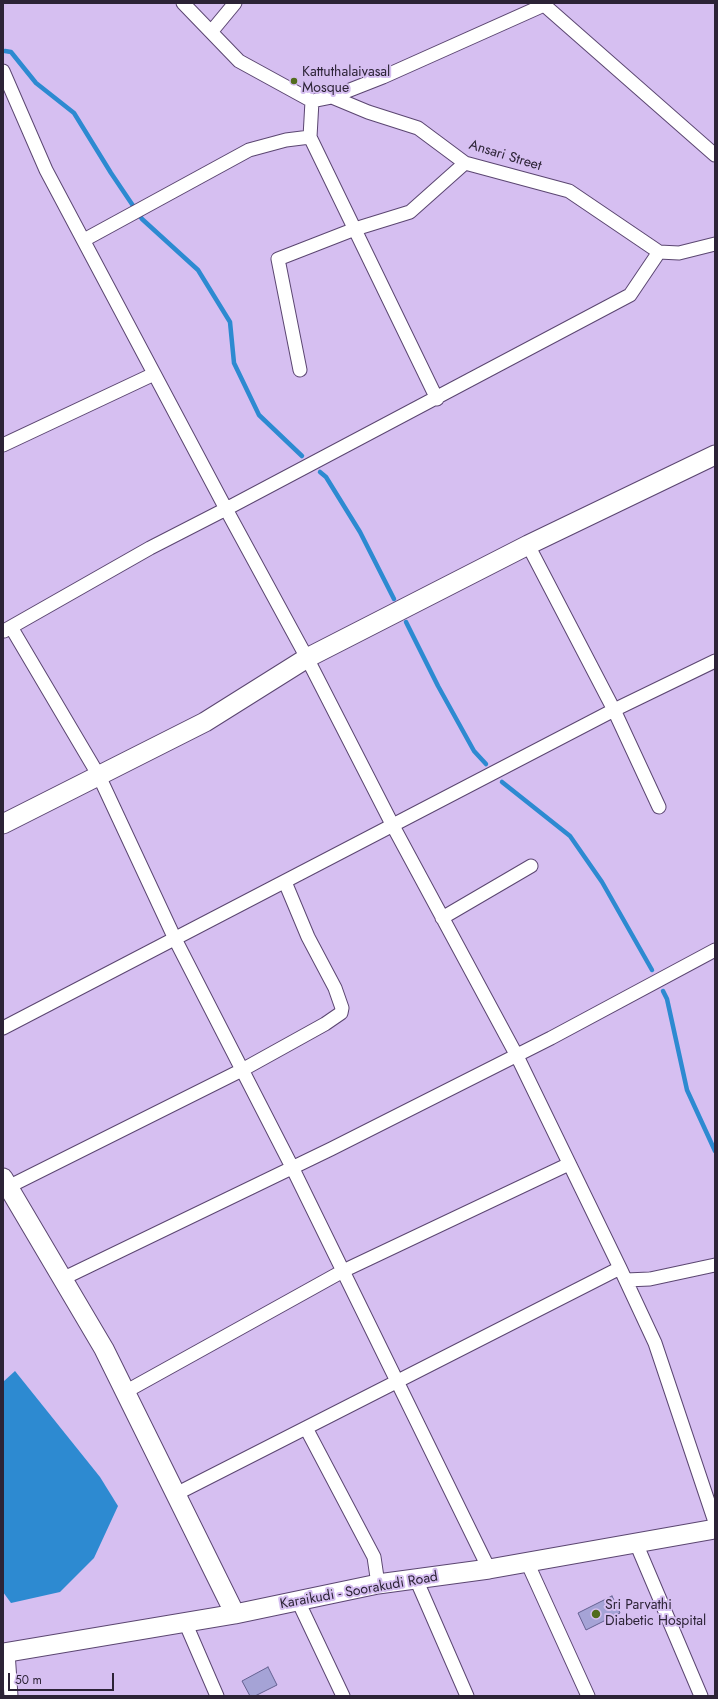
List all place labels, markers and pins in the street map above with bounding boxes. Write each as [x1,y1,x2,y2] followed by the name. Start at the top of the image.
[302,65,390,98] place label: Kattuthalaivasal Mosque
[289,76,299,86] marker: Kattuthalaivasal Mosque
[605,1598,706,1630] place label: Sri Parvathi Diabetic Hospital
[590,1608,602,1620] marker: Sri Parvathi Diabetic Hospital

